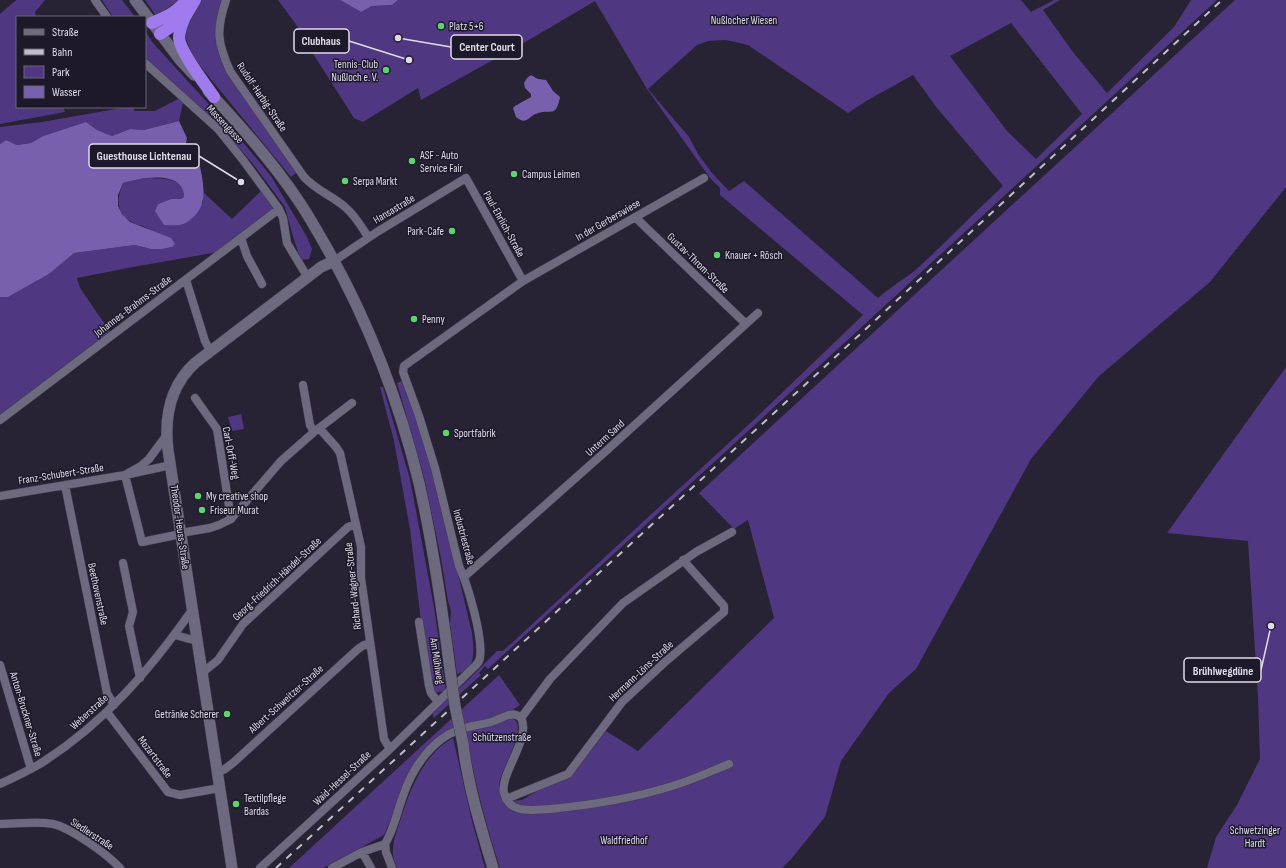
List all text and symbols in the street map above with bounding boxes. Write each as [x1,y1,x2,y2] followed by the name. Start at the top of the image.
[711,14,778,27] park label: Nußlocher Wiesen
[16,16,146,108] legend
[449,20,484,33] place label: Platz 5+6
[436,21,446,31] marker: Platz 5+6
[52,25,79,40] text: Straße
[294,29,349,53] callout: Clubhaus
[301,34,341,49] text: Clubhaus
[451,35,522,59] callout: Center Court
[459,40,515,55] text: Center Court
[52,45,72,60] text: Bahn
[331,58,378,84] place label: Tennis-Club Nußloch e. V.
[234,60,290,134] street label: Rudolf-Harbig-Straße
[52,65,70,80] text: Park
[381,65,391,75] marker: Tennis-Club Nußloch e. V.
[52,85,81,100] text: Wasser
[204,102,246,146] street label: Massengasse
[89,144,199,168] callout: Guesthouse Lichtenau
[97,149,191,164] text: Guesthouse Lichtenau
[419,149,463,175] place label: ASF - Auto Service Fair
[407,156,417,166] marker: ASF - Auto Service Fair
[522,168,580,181] place label: Campus Leimen
[509,169,519,179] marker: Campus Leimen
[353,175,398,188] place label: Serpa Markt
[340,176,350,186] marker: Serpa Markt
[480,189,528,259] street label: Paul-Ehrlich-Straße
[371,192,417,226] street label: Hansastraße
[573,196,643,244] street label: In der Gerberswiese
[407,225,444,238] place label: Park-Cafe
[447,226,457,236] marker: Park-Cafe
[664,230,732,296] street label: Gustav-Throm-Straße
[725,249,783,262] place label: Knauer + Rösch
[712,250,722,260] marker: Knauer + Rösch
[91,273,174,340] street label: Johannes-Brahms-Straße
[422,313,445,326] place label: Penny
[409,314,419,324] marker: Penny
[583,417,628,459] street label: Unterm Sand
[220,426,243,481] street label: Carl-Orff-Weg
[454,427,497,440] place label: Sportfabrik
[441,428,451,438] marker: Sportfabrik
[17,461,105,487] street label: Franz-Schubert-Straße
[168,484,192,570] street label: Theodor-Heuss-Straße
[206,490,268,503] place label: My creative shop
[193,491,203,501] marker: My creative shop
[210,504,260,517] place label: Friseur Murat
[197,505,207,515] marker: Friseur Murat
[450,508,478,566] street label: Industriestraße
[230,534,324,624] street label: Georg-Friedrich-Händel-Straße
[342,542,364,630] street label: Richard-Wagner-Straße
[85,562,111,626] street label: Beethovenstraße
[427,636,447,686] street label: Am Mühlweg
[606,638,676,704] street label: Hermann-Löns-Straße
[1184,658,1261,682] callout: Brühlwegdüne
[245,662,326,737] street label: Albert-Schweitzer-Straße
[1193,664,1253,679] text: Brühlwegdüne
[7,669,45,758] street label: Anton-Bruckner-Straße
[67,691,111,733] street label: Weberstraße
[155,708,219,721] place label: Getränke Scherer
[222,709,232,719] marker: Getränke Scherer
[473,731,531,744] park label: Schützenstraße
[135,733,175,781] street label: Mozartstraße
[310,748,374,808] street label: Waid-Hessel-Straße
[244,792,286,818] place label: Textilpflege Bardas
[231,799,241,809] marker: Textilpflege Bardas
[68,815,116,853] street label: Siedlerstraße
[1230,824,1280,850] park label: Schwetzinger Hardt
[600,834,649,847] park label: Waldfriedhof

